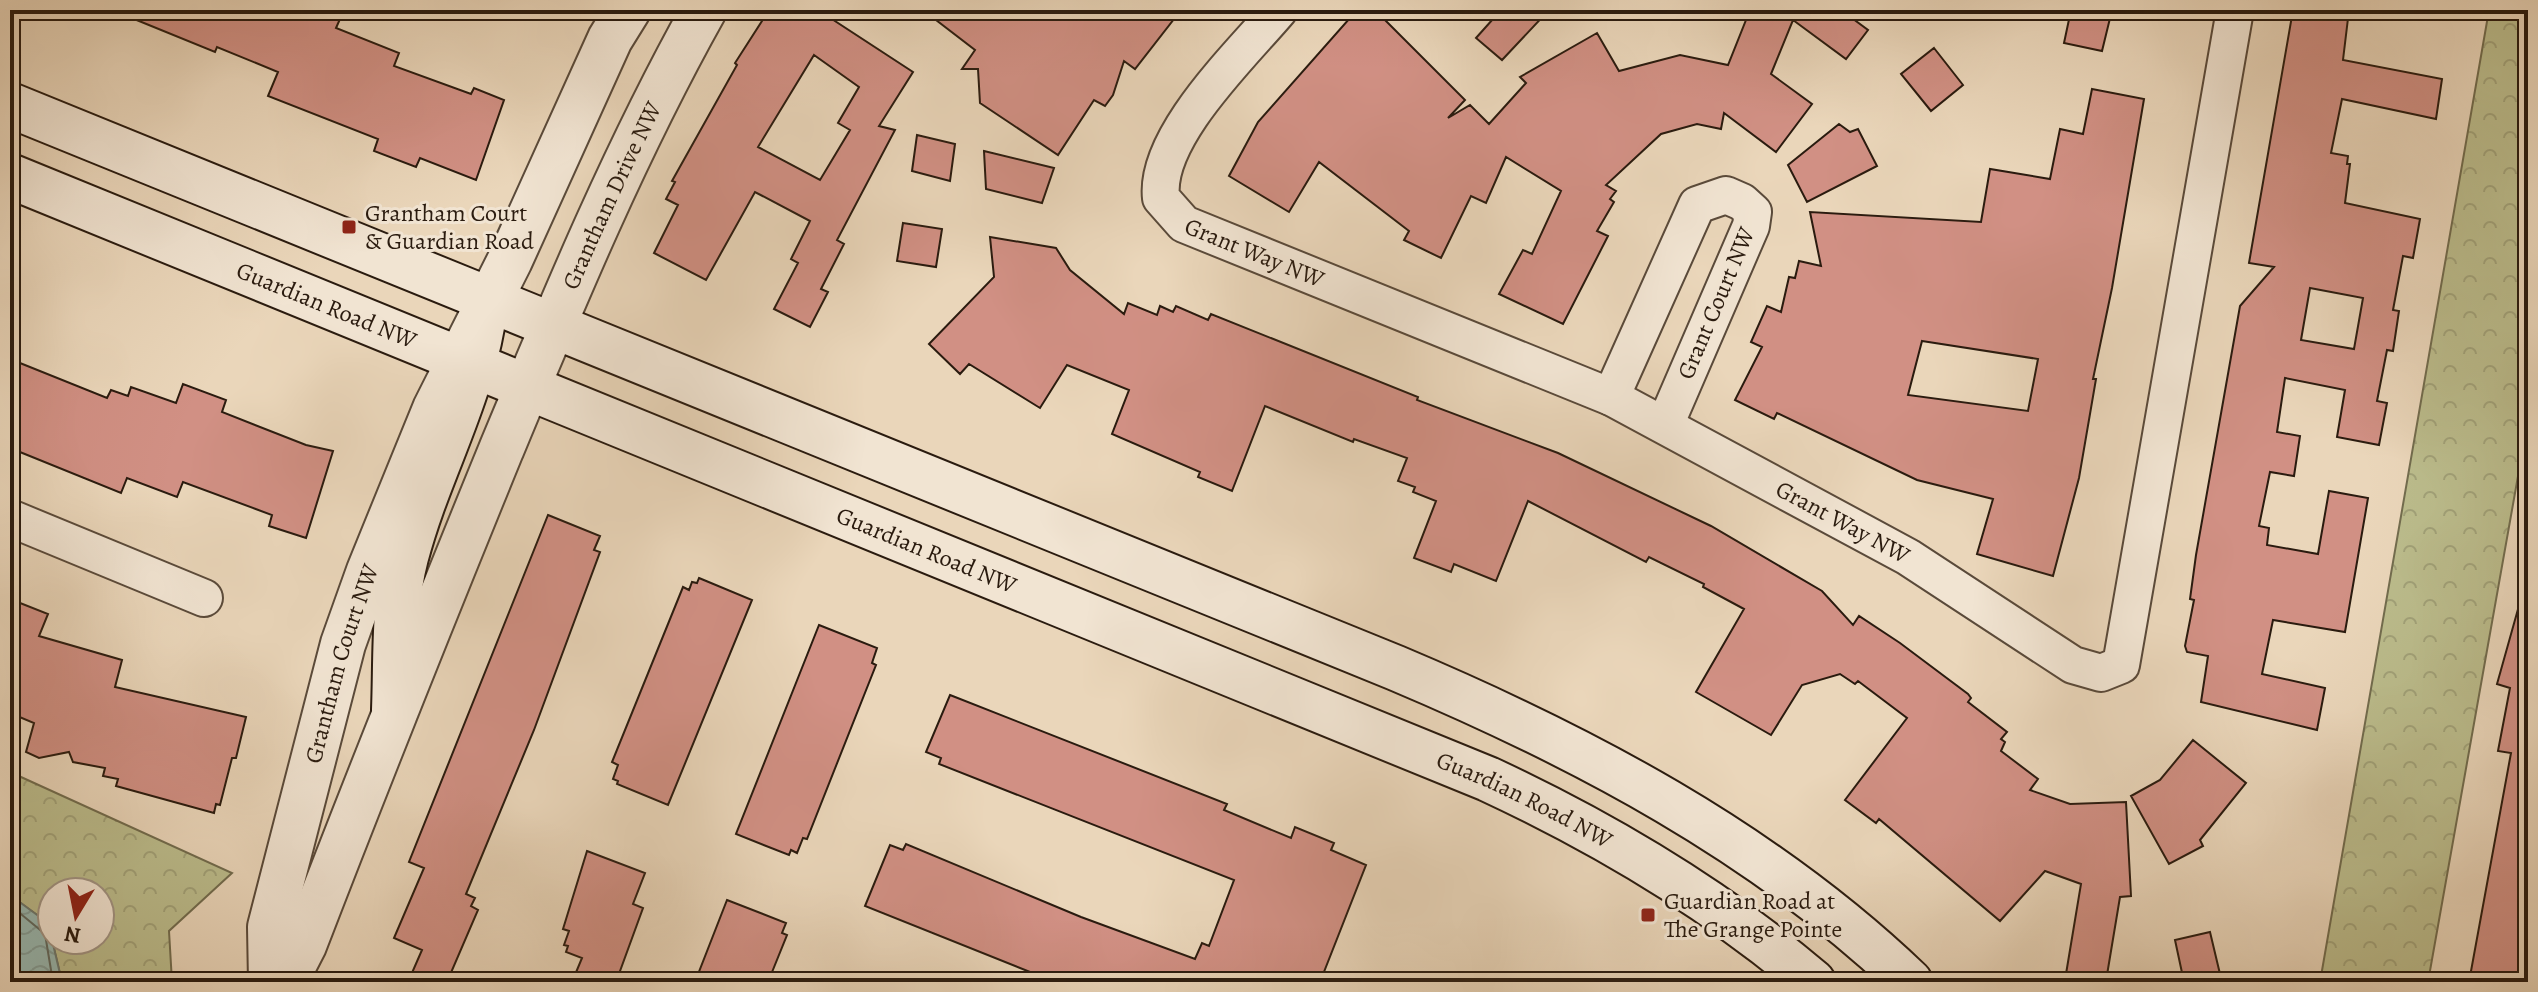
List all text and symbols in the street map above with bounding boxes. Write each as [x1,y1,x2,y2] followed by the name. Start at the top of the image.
[555,95,669,294] street label: Grantham Drive NW
[365,197,534,257] place label: Grantham Court & Guardian Road
[1180,210,1330,295] street label: Grant Way NW
[340,218,358,236] marker: Grantham Court & Guardian Road
[1670,221,1763,384] street label: Grant Court NW
[232,254,422,356] street label: Guardian Road NW
[1770,473,1916,571] street label: Grant Way NW
[832,499,1022,601] street label: Guardian Road NW
[297,559,386,767] street label: Grantham Court NW
[1432,744,1619,856] street label: Guardian Road NW
[36,876,116,956] north arrow
[1664,885,1842,945] place label: Guardian Road at The Grange Pointe
[1639,906,1657,924] marker: Guardian Road at The Grange Pointe
[62,919,83,951] text: N

